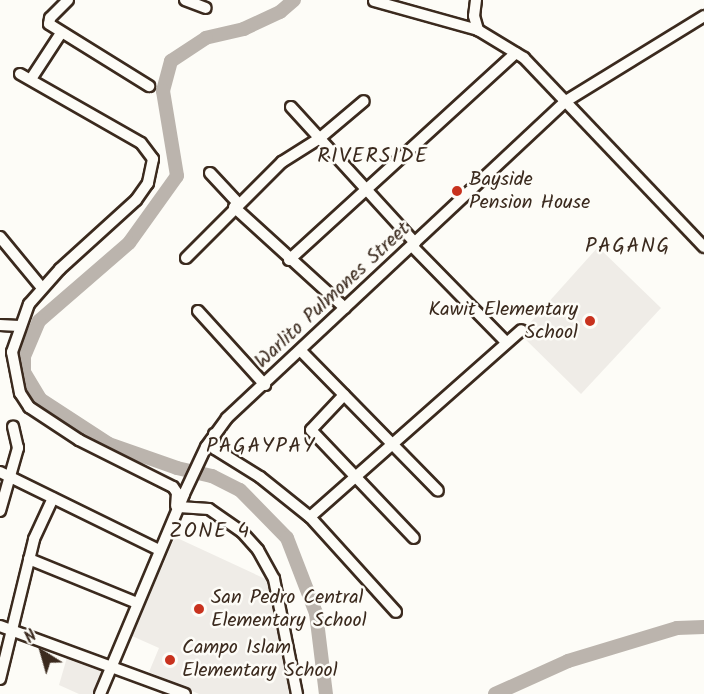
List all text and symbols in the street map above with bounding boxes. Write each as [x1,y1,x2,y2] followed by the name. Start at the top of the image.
[317,144,429,170] district label: RIVERSIDE
[469,168,590,215] place label: Bayside Pension House
[450,184,464,198] marker: Bayside Pension House
[250,218,416,374] street label: Warlito Pulmones Street
[585,234,671,260] district label: PAGANG
[429,298,578,345] place label: Kawit Elementary School
[583,314,597,328] marker: Kawit Elementary School
[206,434,316,460] district label: PAGAYPAY
[169,519,251,545] district label: ZONE 4
[211,586,367,633] place label: San Pedro Central Elementary School
[192,602,206,616] marker: San Pedro Central Elementary School
[12,622,72,682] north arrow
[19,624,42,650] text: N
[182,636,338,683] place label: Campo Islam Elementary School
[163,653,177,667] marker: Campo Islam Elementary School

